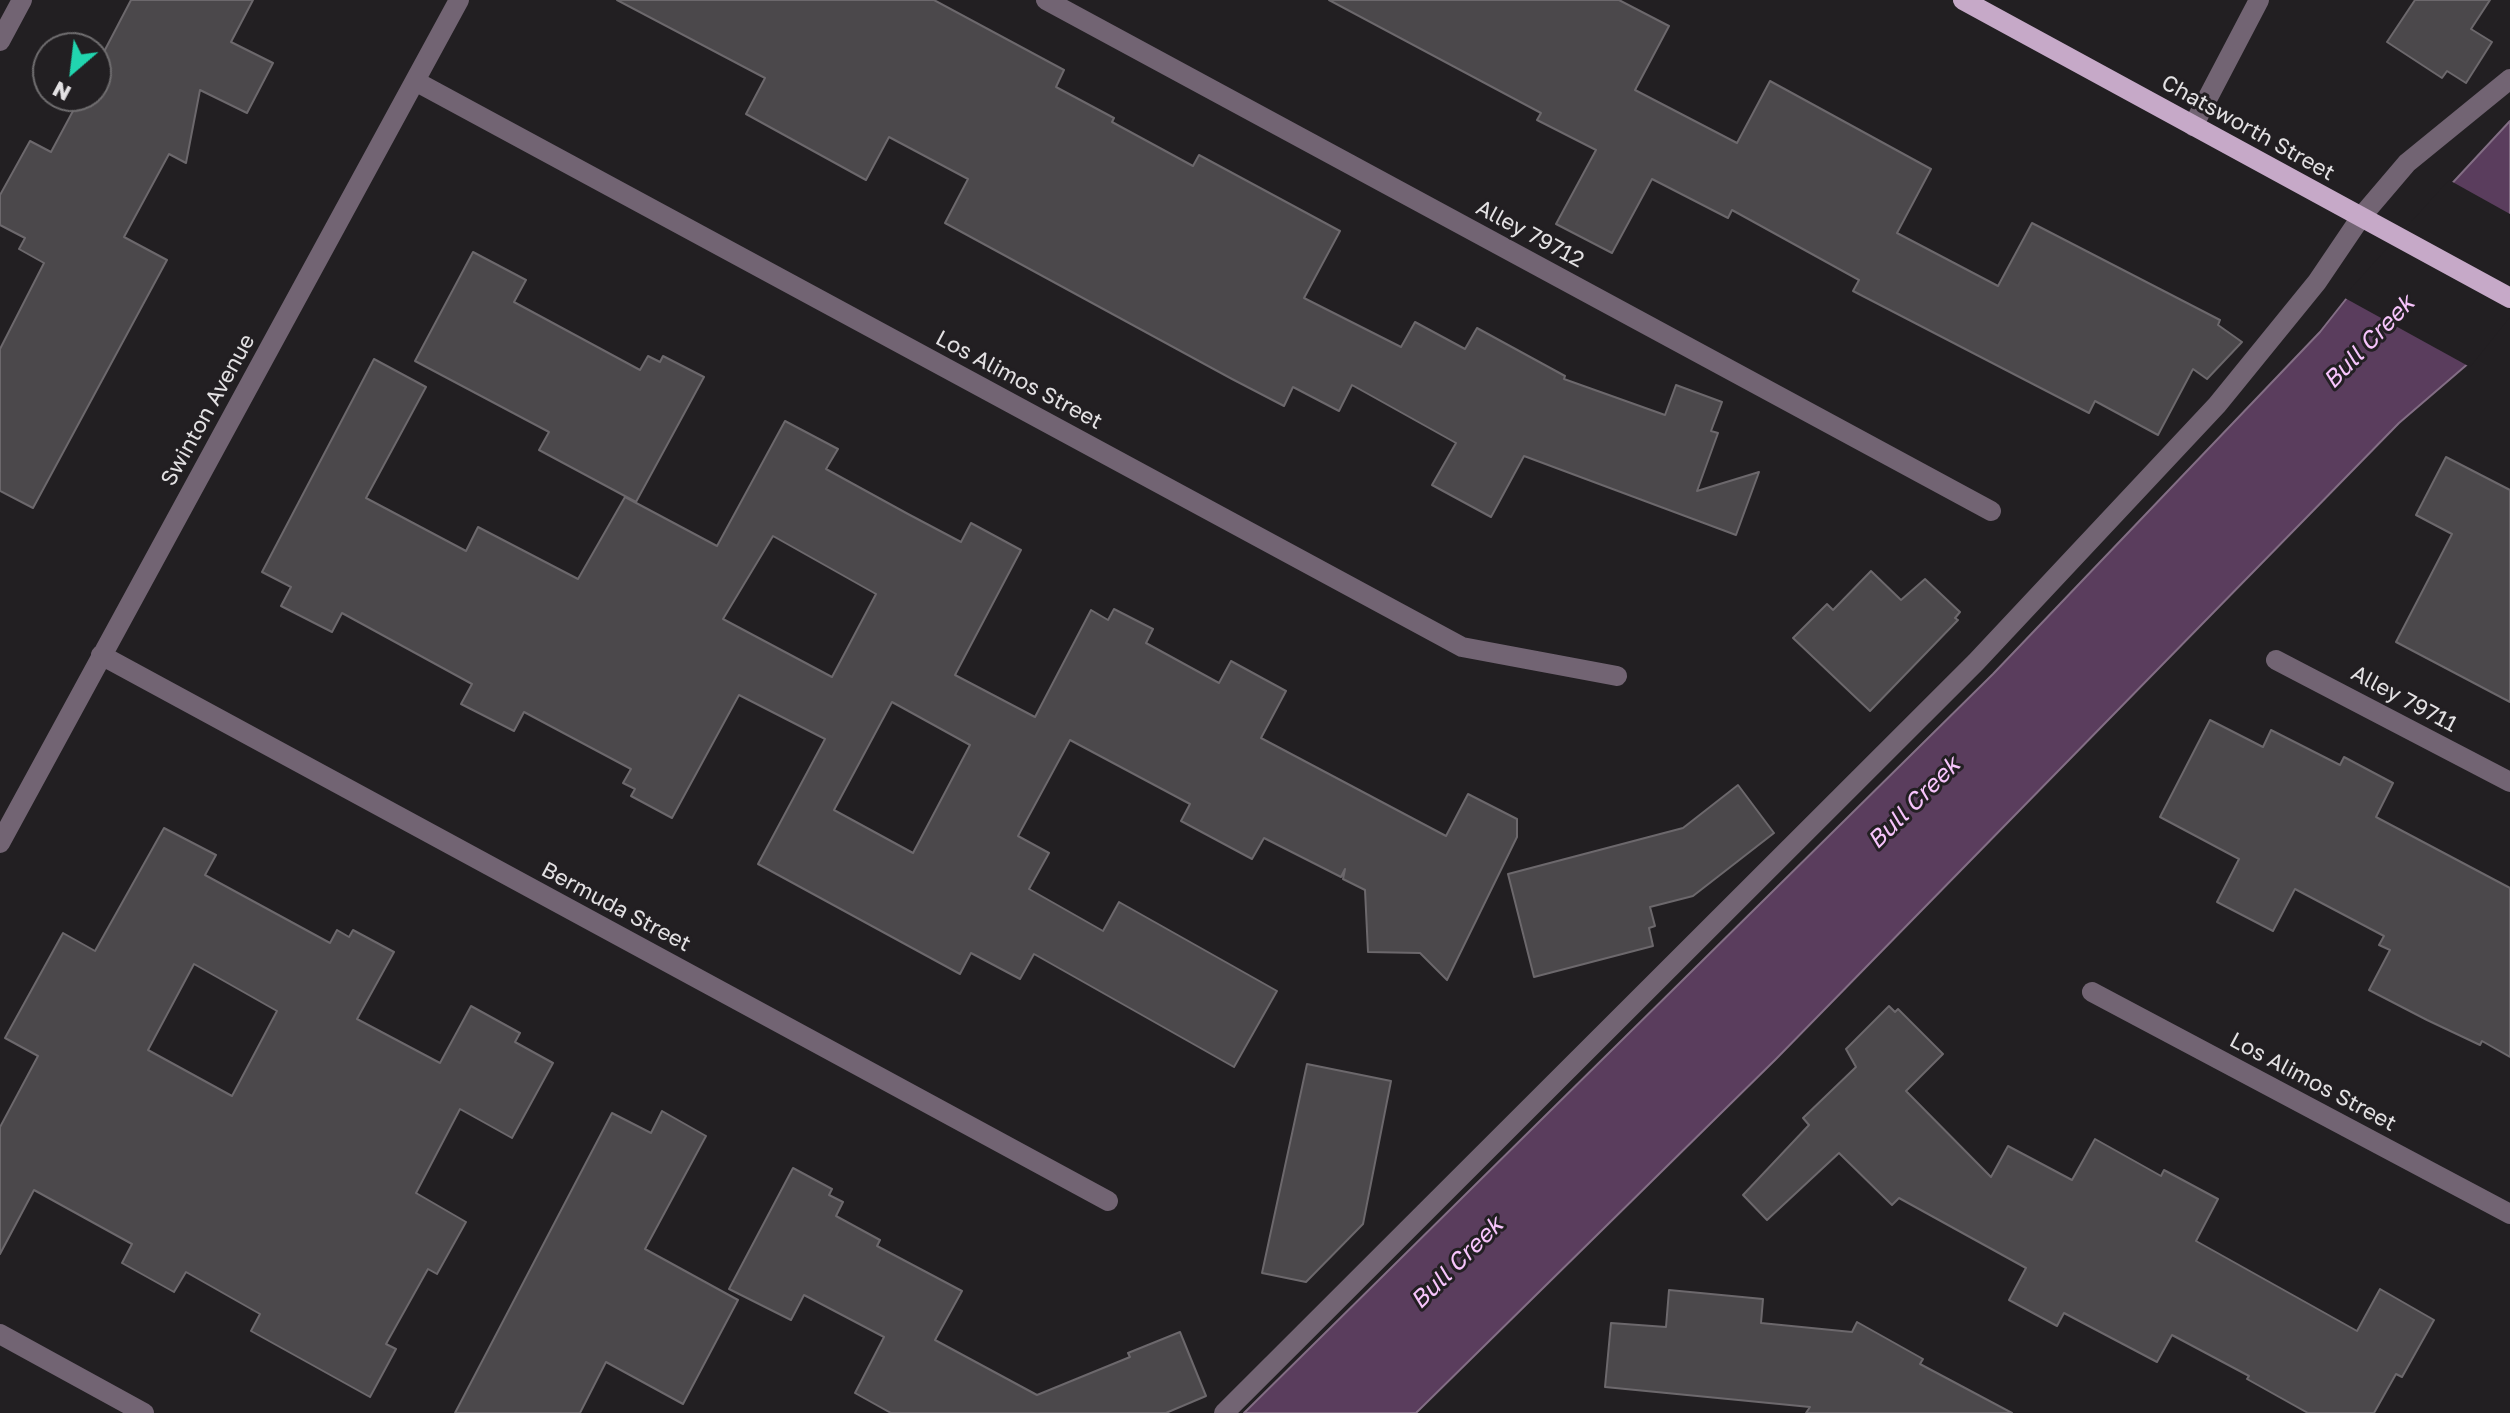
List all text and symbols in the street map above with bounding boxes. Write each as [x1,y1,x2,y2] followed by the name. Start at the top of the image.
[32,32,112,112] north arrow
[2157,69,2339,187] street label: Chatsworth Street
[48,76,75,108] text: N
[1472,195,1588,273] street label: Alley 79712
[2317,289,2421,395] water label: Bull Creek
[931,325,1107,435] street label: Los Alimos Street
[155,329,261,491] street label: Swinton Avenue
[2346,660,2462,738] street label: Alley 79711
[1862,751,1966,855] water label: Bull Creek
[537,857,695,957] street label: Bermuda Street
[2225,1027,2401,1137] street label: Los Alimos Street
[1405,1211,1509,1315] water label: Bull Creek

